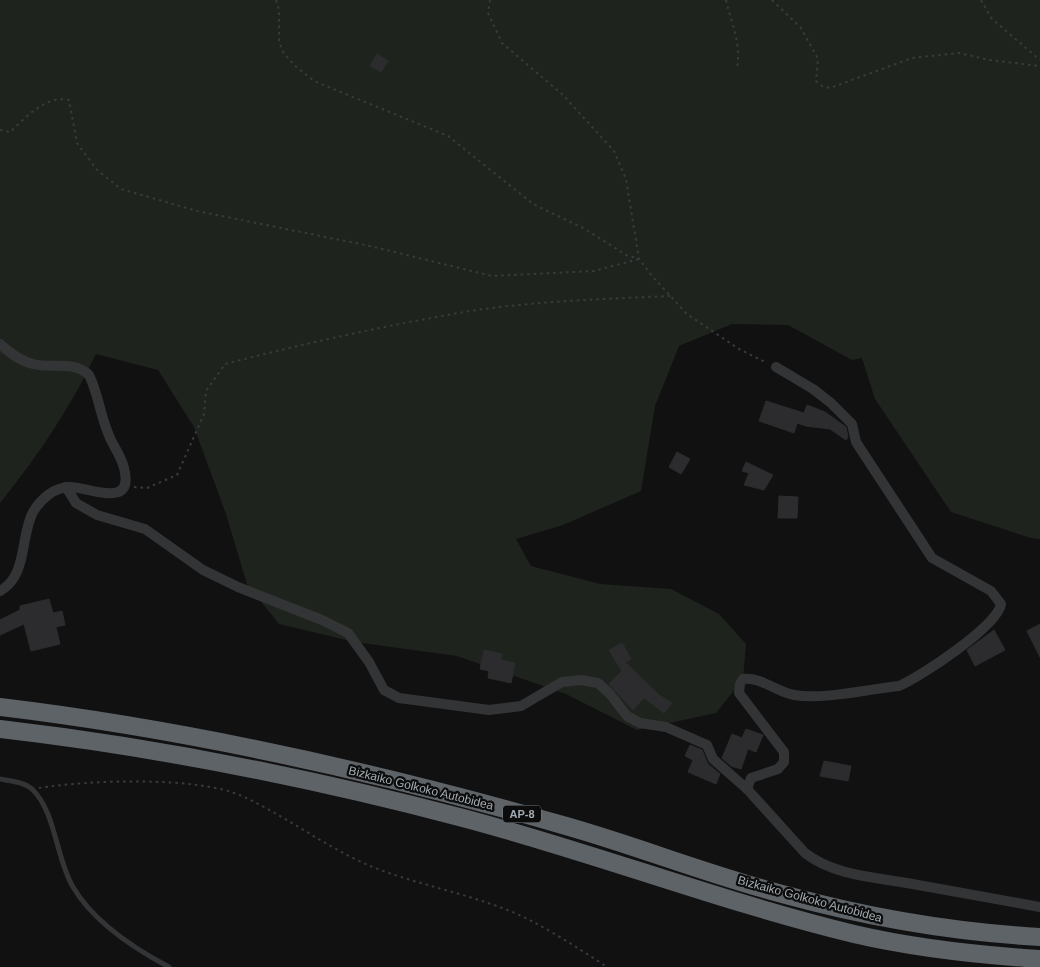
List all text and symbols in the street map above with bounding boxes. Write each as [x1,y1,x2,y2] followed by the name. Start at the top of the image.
[347,763,495,813] street label: Bizkaiko Golkoko Autobidea
[503,806,541,822] road number: AP-8
[736,873,884,925] street label: Bizkaiko Golkoko Autobidea

